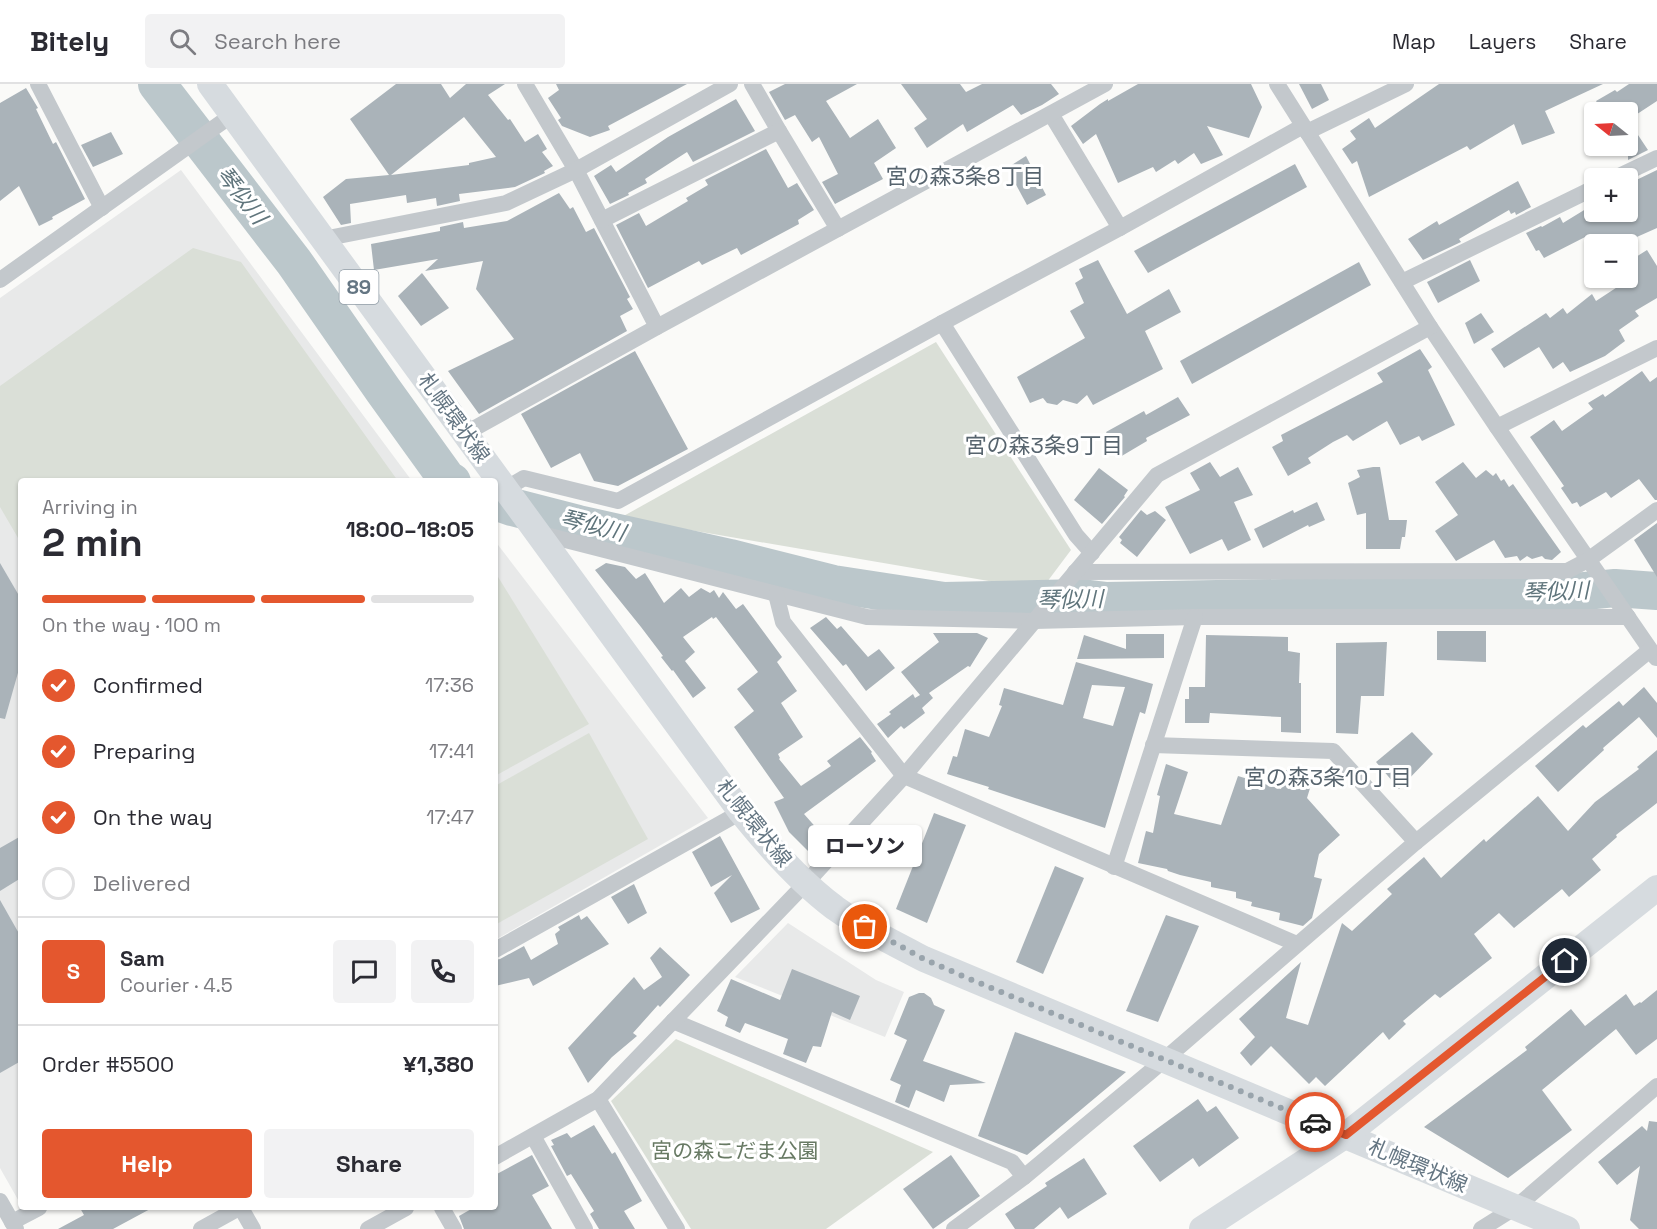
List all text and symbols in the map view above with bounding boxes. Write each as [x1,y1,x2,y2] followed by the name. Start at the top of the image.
[145,14,565,68] search box
[30,23,109,59] text: Bitely
[166,25,199,58] icon: search
[214,27,341,55] text: Search here
[1392,28,1436,55] text: Map
[1469,28,1536,55] text: Layers
[1569,28,1627,55] text: Share
[1584,102,1638,156] north arrow
[1584,102,1638,288] map controls
[211,160,275,231] water label: 琴似川
[886,162,1045,190] district label: 宮の森3条8丁目
[1584,168,1638,222] button: +
[1584,234,1638,288] button: −
[340,270,378,304] road number: 89
[413,367,496,468] street label: 札幌環状線
[965,431,1123,459] district label: 宮の森3条9丁目
[42,494,138,520] text: Arriving in
[558,503,630,547] water label: 琴似川
[346,515,474,543] text: 18:00–18:05
[42,518,143,567] text: 2 min
[1523,576,1591,606] water label: 琴似川
[1037,584,1105,614] water label: 琴似川
[42,612,221,638] text: On the way · 100 m
[42,669,75,702] icon: check
[93,671,203,699] text: Confirmed
[425,672,474,698] text: 17:36
[42,735,75,768] icon: check
[93,737,195,765] text: Preparing
[429,738,474,764] text: 17:41
[1244,763,1412,791] district label: 宮の森3条10丁目
[711,773,798,872] street label: 札幌環状線
[42,801,75,834] icon: check
[93,803,212,831] text: On the way
[426,804,474,830] text: 17:47
[808,825,922,867] callout: ローソン
[825,833,905,859] text: ローソン
[93,869,191,897] text: Delivered
[839,901,890,952] pin
[848,910,881,943] icon: bag
[1539,935,1590,986] pin
[333,940,396,1003] button: chat
[411,940,474,1003] button: phone
[120,944,165,972] text: Sam
[1548,944,1581,977] icon: home
[67,957,80,985] text: S
[120,972,233,998] text: Courier · 4.5
[42,1050,174,1078] text: Order #5500
[403,1050,474,1078] text: ¥1,380
[1285,1092,1345,1152] courier
[1299,1106,1332,1139] icon: car
[42,1129,252,1198] button: Help
[264,1129,474,1198] button: Share
[1365,1133,1472,1198] street label: 札幌環状線
[651,1137,819,1164] park label: 宮の森こだま公園

